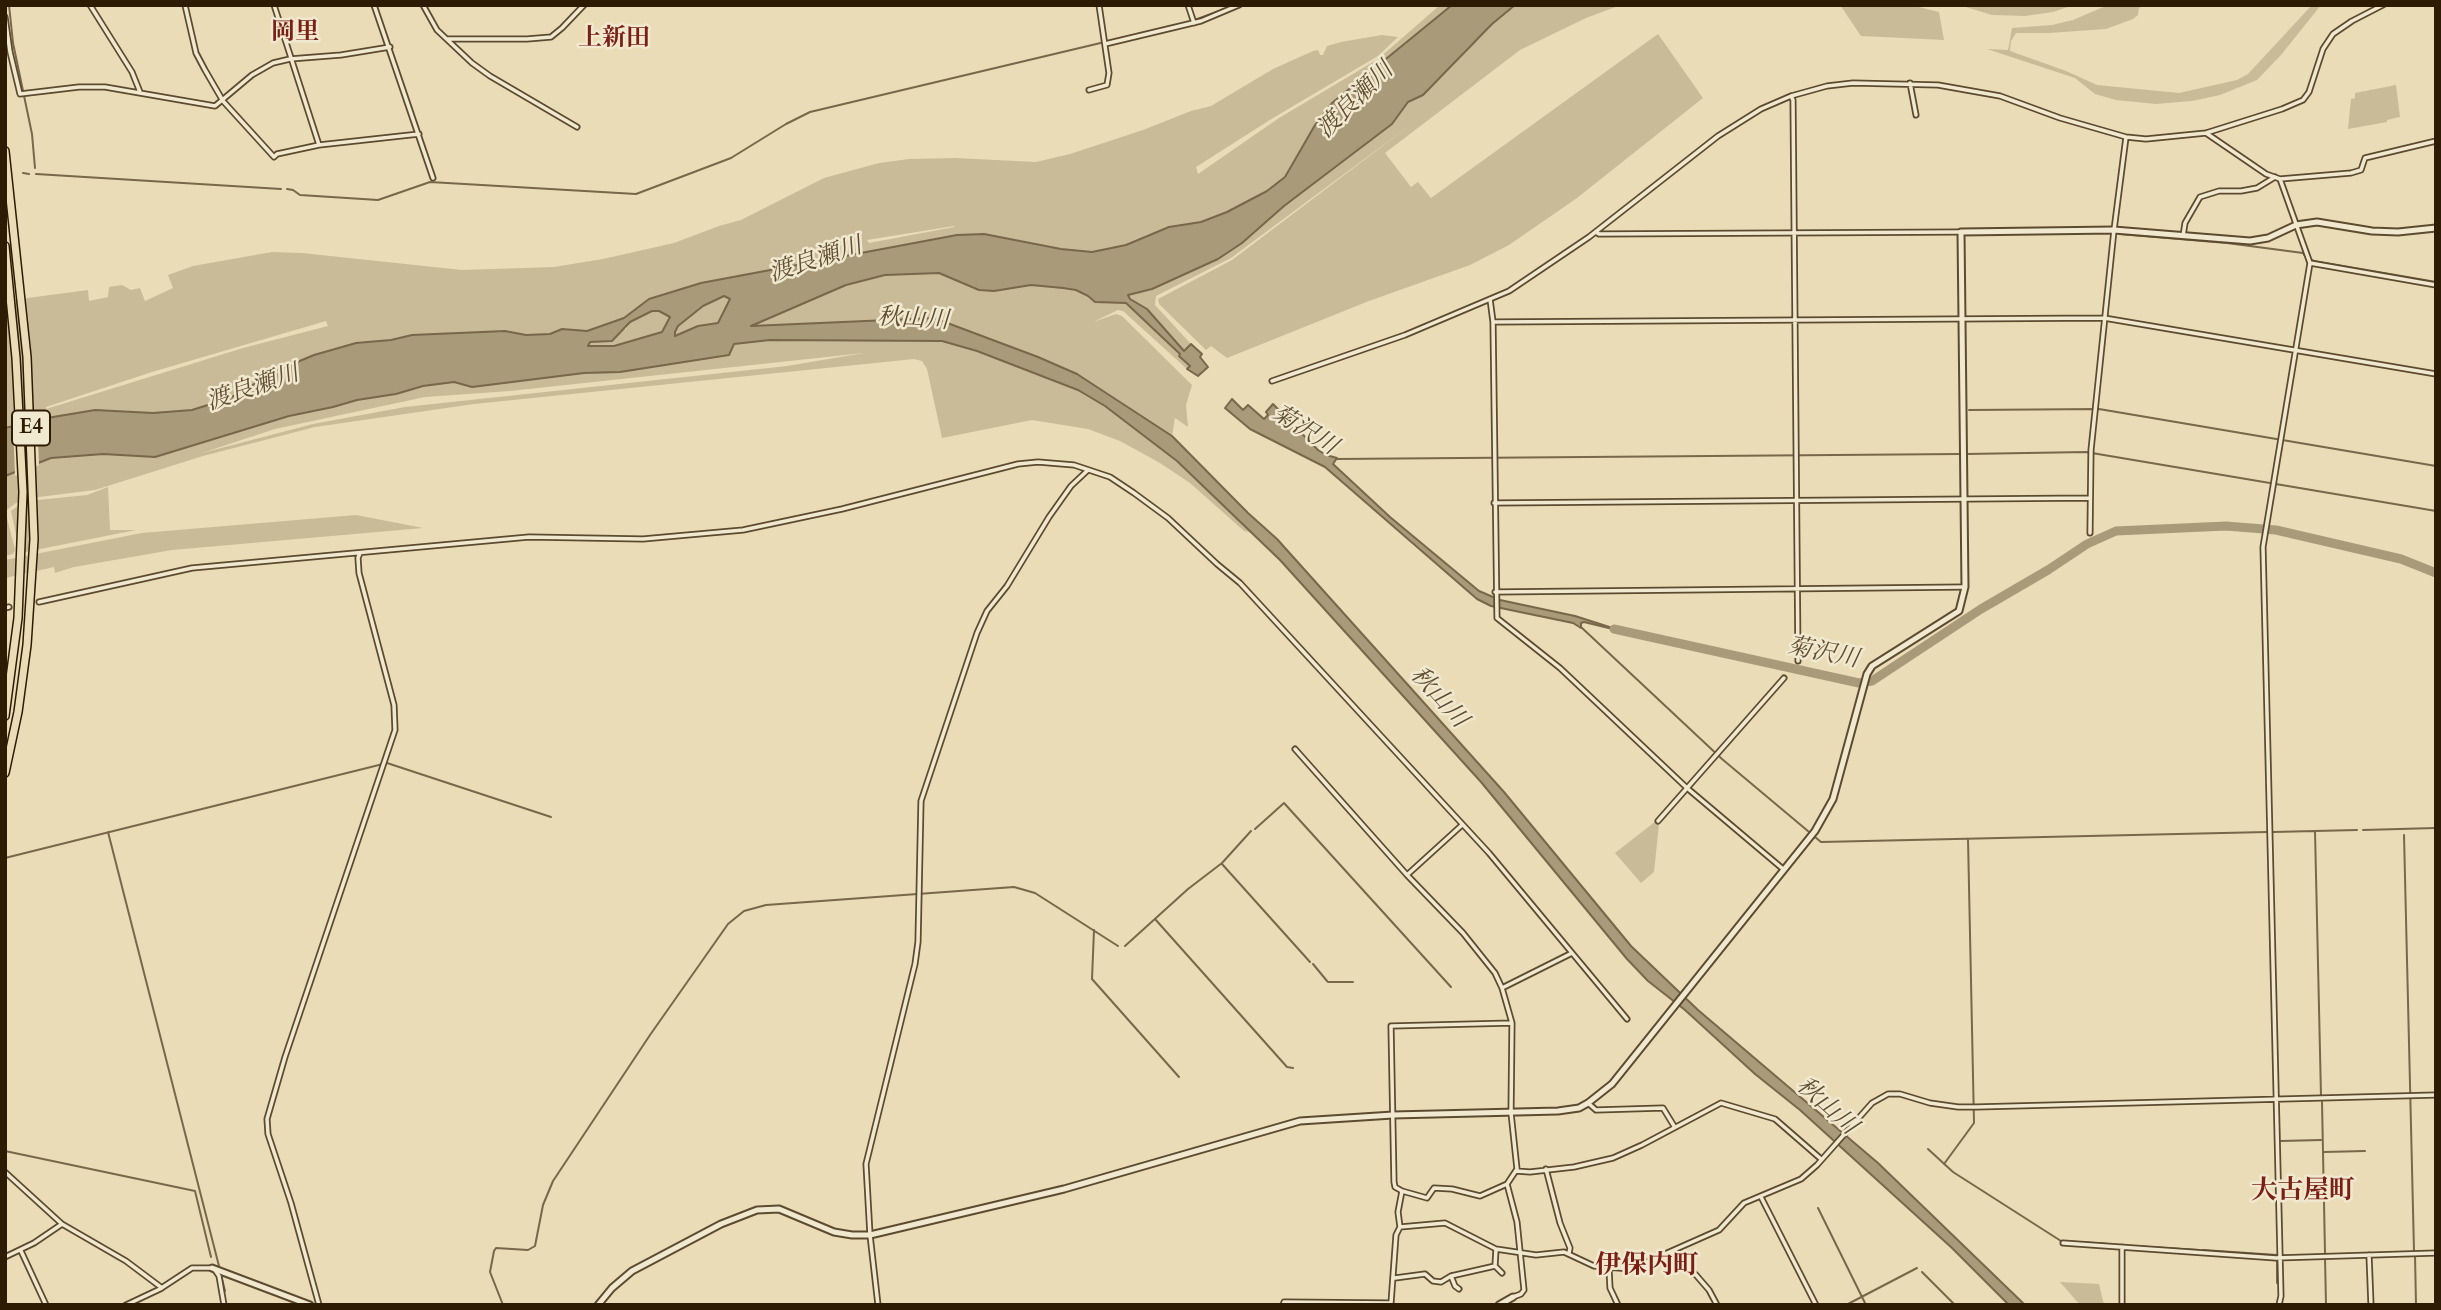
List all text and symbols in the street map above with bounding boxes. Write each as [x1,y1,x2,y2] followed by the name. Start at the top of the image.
[271,19,319,47] district label: 岡里
[578,25,650,53] district label: 上新田
[1312,57,1400,145] water label: 渡良瀬川
[766,232,866,290] water label: 渡良瀬川
[876,304,950,336] water label: 秋山川
[203,360,303,418] water label: 渡良瀬川
[1266,400,1342,462] water label: 菊沢川
[12,410,50,446] road number: E4
[1785,633,1861,675] water label: 菊沢川
[1403,662,1473,734] water label: 秋山川
[1790,1072,1862,1142] water label: 秋山川
[2251,1176,2355,1208] district label: 大古屋町
[1595,1251,1699,1283] district label: 伊保内町

